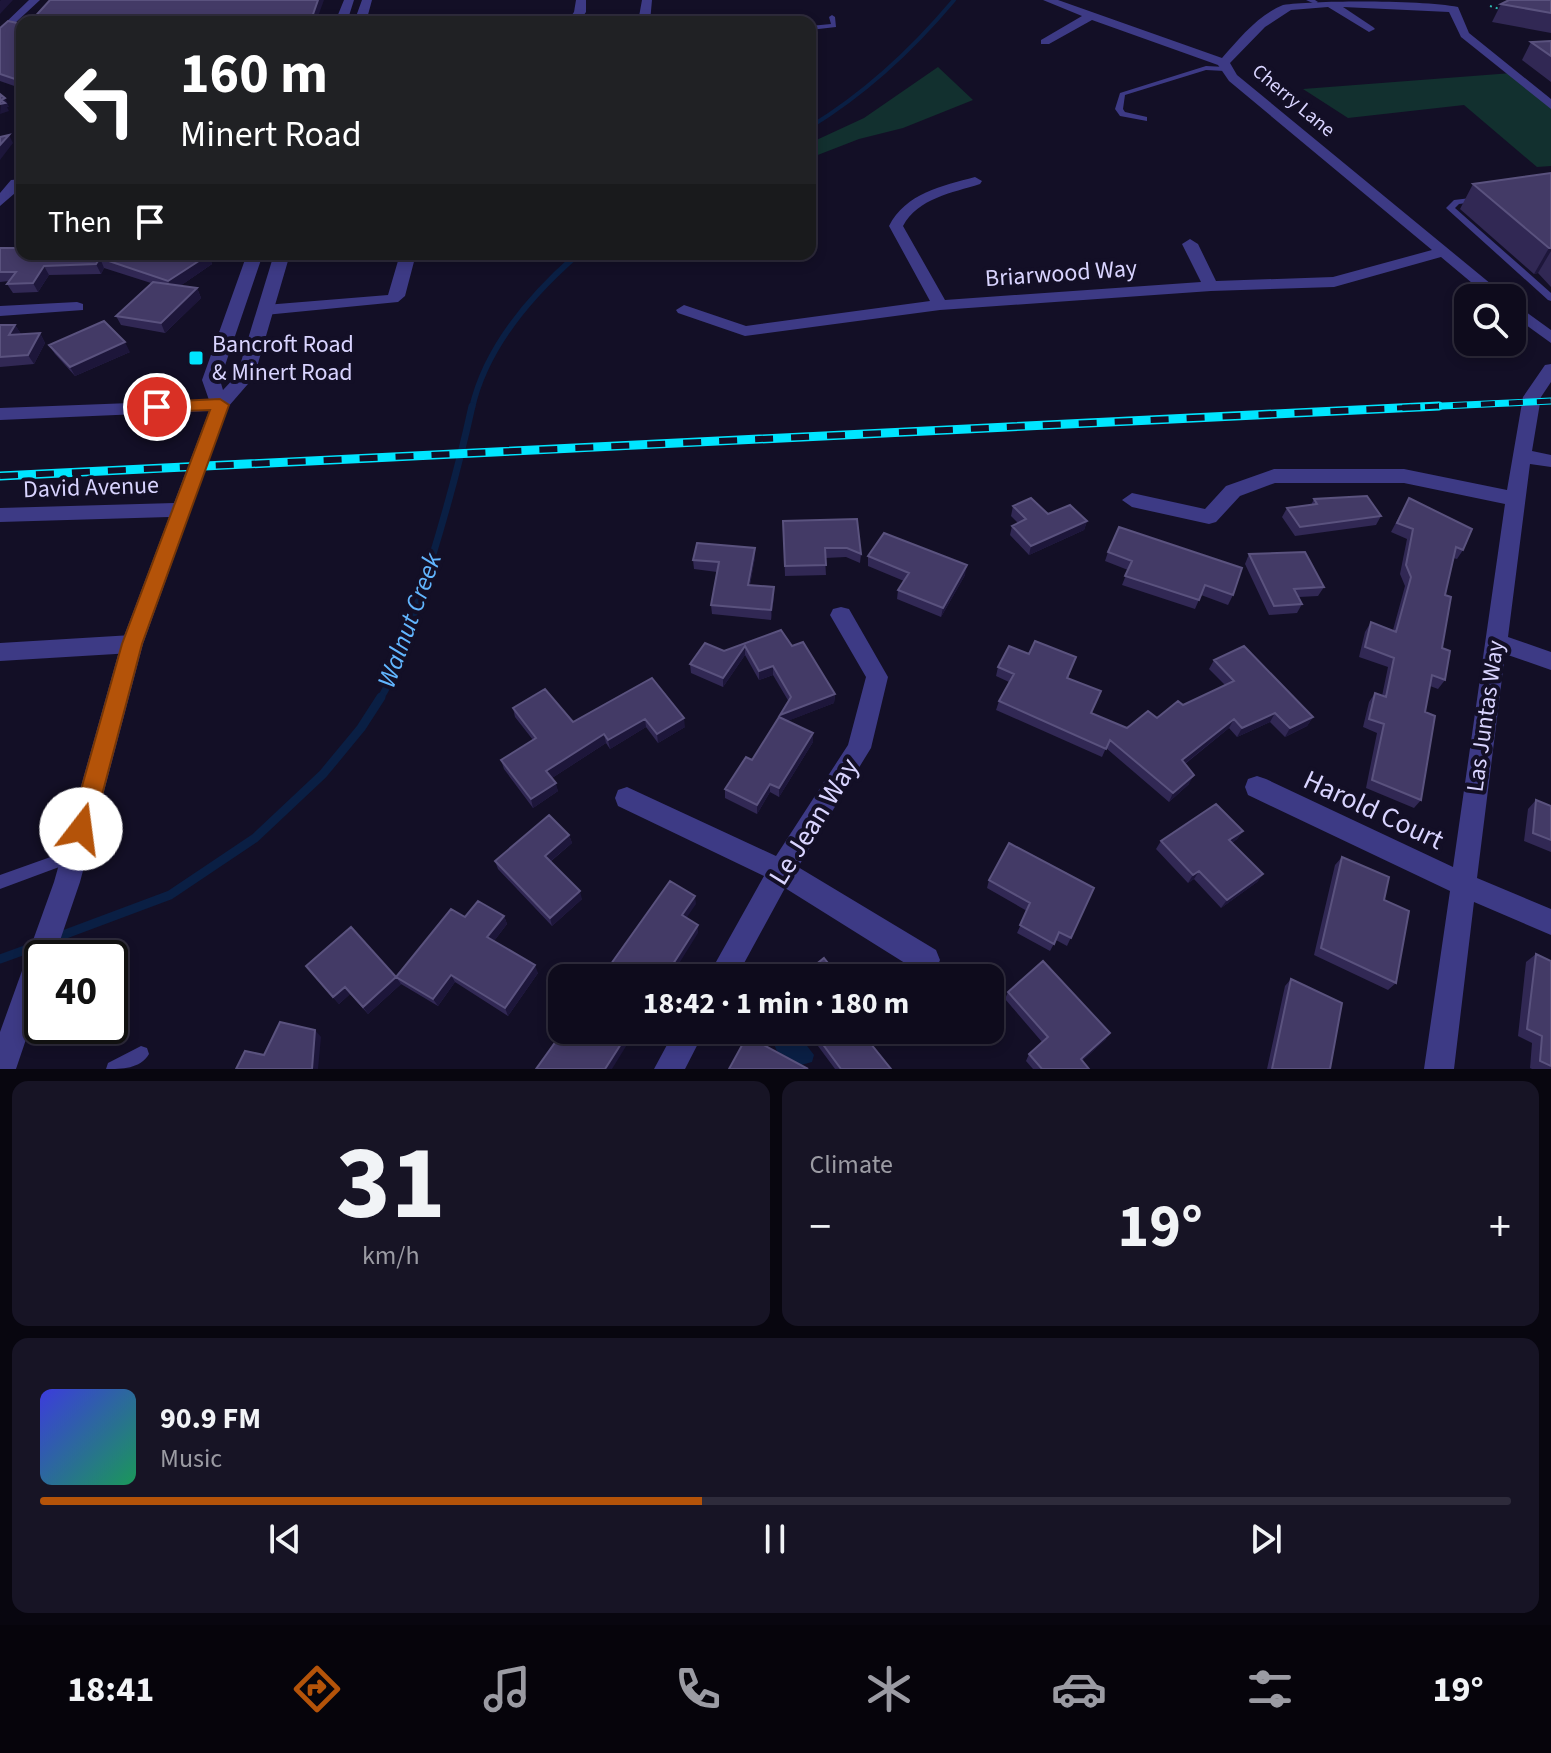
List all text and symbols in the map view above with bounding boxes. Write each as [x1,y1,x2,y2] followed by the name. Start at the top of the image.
[180,35,328,114] text: 160 m
[48,48,152,152] icon: left
[1246,58,1341,144] street label: Cherry Lane
[180,109,362,160] text: Minert Road
[128,200,172,244] icon: arrive
[48,201,112,244] text: Then
[984,251,1138,296] street label: Briarwood Way
[1454,284,1526,356] map controls
[1454,284,1526,356] button: search
[212,327,354,390] place label: Bancroft Road & Minert Road
[187,349,205,367] marker: Bancroft Road & Minert Road
[123,373,191,441] pin
[135,385,179,429] icon: arrive
[22,468,160,507] street label: David Avenue
[368,547,451,693] water label: Walnut Creek
[1458,638,1513,794] street label: Las Juntas Way
[759,750,869,893] street label: Le Jean Way
[1297,760,1451,860] street label: Harold Court
[39,787,123,871] position arrow
[24,940,128,1044] speed limit sign: 40
[643,982,909,1025] text: 18:42 · 1 min · 180 m
[336,1111,446,1259] text: 31
[810,1146,893,1183] text: Climate
[1118,1185,1203,1270] text: 19°
[810,1196,831,1259] text: −
[1489,1196,1511,1259] text: +
[362,1237,420,1274] text: km/h
[160,1397,261,1440] text: 90.9 FM
[160,1440,222,1477] text: Music
[263,1517,307,1561] icon: previous
[753,1517,797,1561] icon: pause
[1244,1517,1288,1561] icon: next
[289,1661,345,1717] icon: directions
[479,1661,535,1717] icon: music
[670,1661,726,1717] icon: phone
[861,1661,917,1717] icon: climate
[1051,1661,1107,1717] icon: car
[1242,1661,1298,1717] icon: filters
[67,1664,154,1715] text: 18:41
[1433,1664,1484,1715] text: 19°

